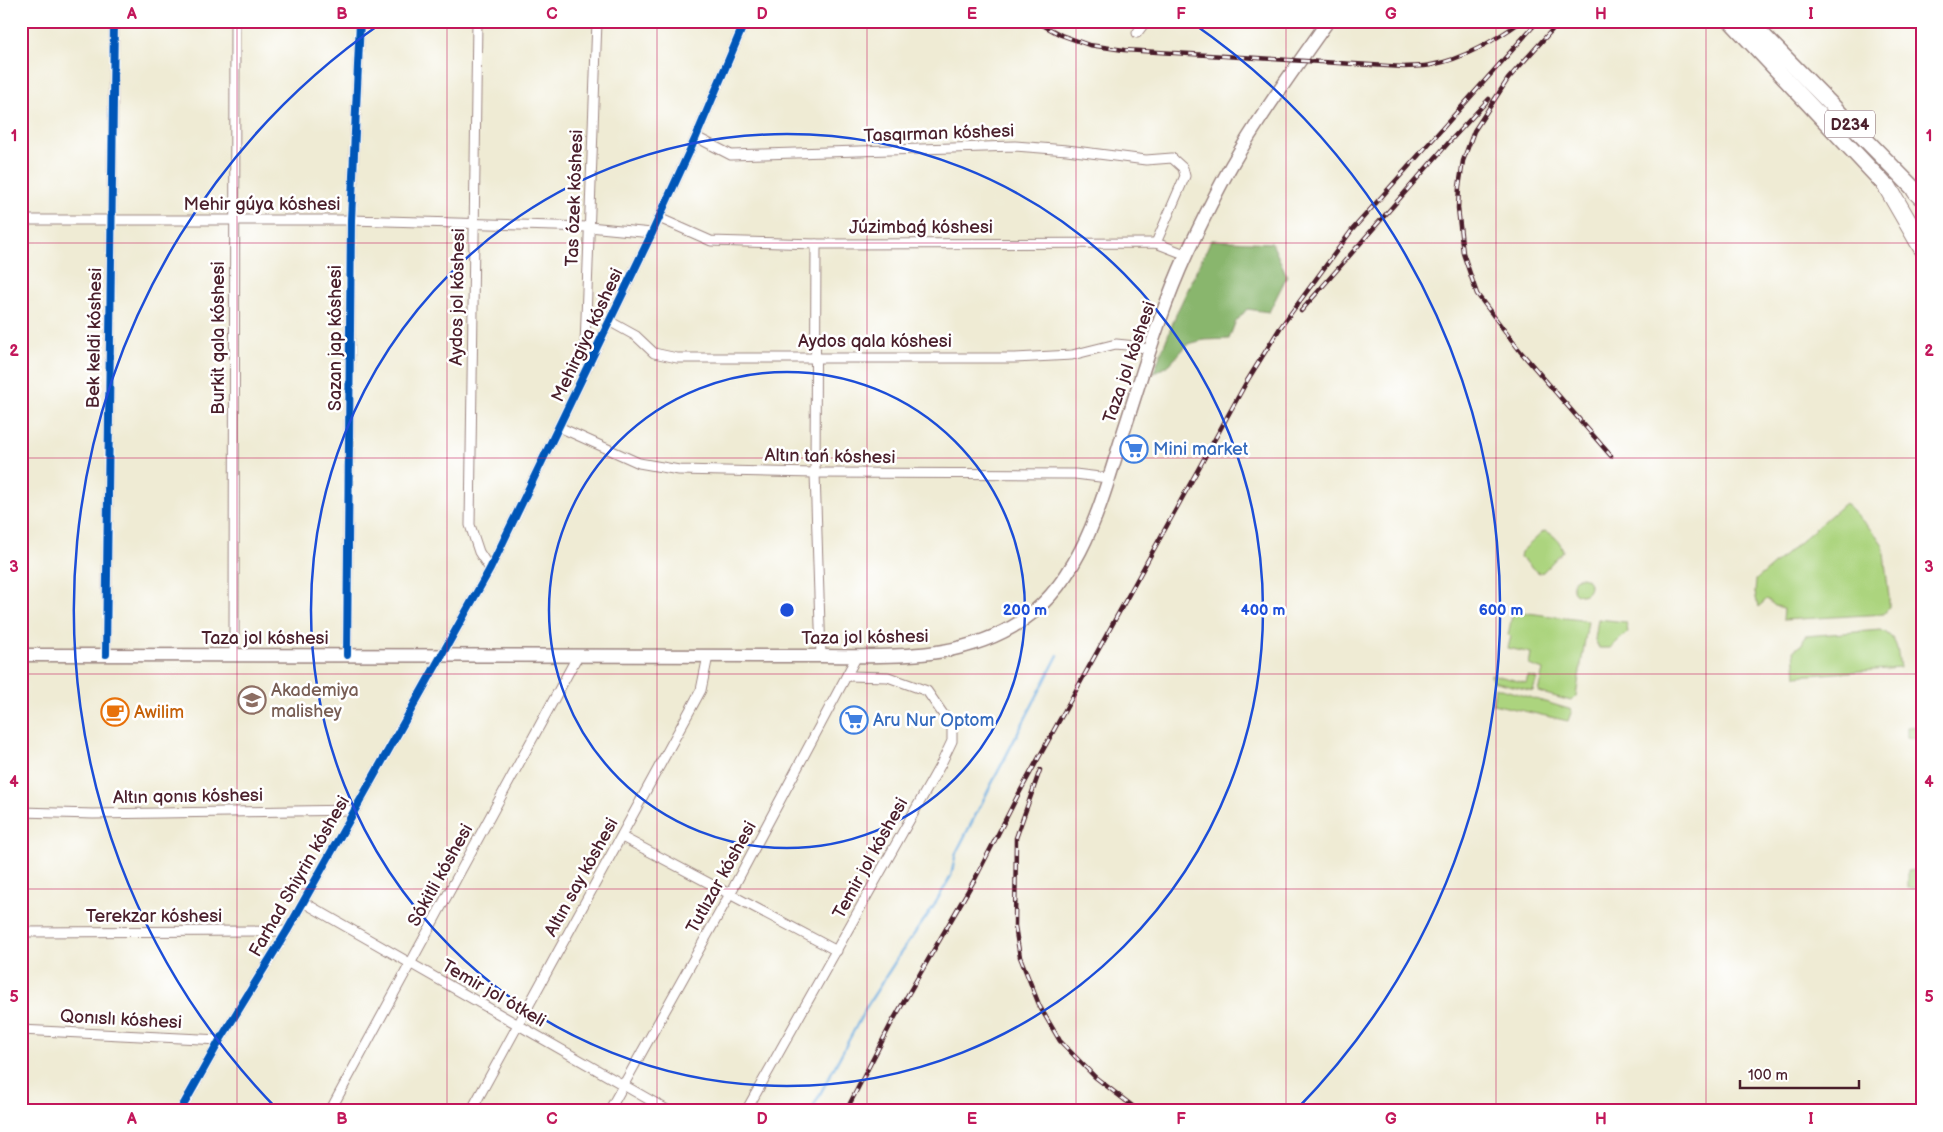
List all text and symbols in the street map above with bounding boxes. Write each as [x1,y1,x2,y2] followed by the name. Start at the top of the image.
[126,5,137,24] text: A
[336,5,348,24] text: B
[546,5,558,24] text: C
[756,5,768,24] text: D
[967,5,977,24] text: E
[1176,5,1186,24] text: F
[1385,5,1397,24] text: G
[1595,5,1607,24] text: H
[1808,5,1814,24] text: I
[1825,110,1875,138] road number: D234
[863,120,1015,147] street label: Tasqırman kóshesi
[11,127,17,146] text: 1
[1926,127,1932,146] text: 1
[562,129,587,267] street label: Tas ózek kóshesi
[183,194,341,215] street label: Mehir gúyа kóshesi
[849,217,993,238] street label: Júzimbaǵ kóshesi
[446,228,469,366] street label: Aydos jol kóshesi
[208,261,229,415] street label: Burkit qala kóshesi
[325,265,346,411] street label: Sazan jap kóshesi
[547,265,628,405] street label: Mehirgiya kóshesi
[83,268,106,408] street label: Bek keldi kóshesi
[1099,299,1160,426] street label: Taza jol kóshesi
[798,331,952,352] street label: Aydos qala kóshesi
[9,342,19,361] text: 2
[1924,342,1934,361] text: 2
[1119,434,1149,464] supermarket icon: Mini market
[1153,439,1249,460] place label: Mini market
[764,445,896,468] street label: Altın tań kóshesi
[9,558,19,577] text: 3
[1924,558,1934,577] text: 3
[778,601,796,619] centre of rings
[1003,601,1047,620] text: 200 m
[1241,601,1285,620] text: 400 m
[1479,601,1524,620] text: 600 m
[801,626,929,649] street label: Taza jol kóshesi
[201,628,329,649] street label: Taza jol kóshesi
[271,680,359,722] place label: Akademiya malishey
[237,685,267,715] school or university icon: Akademiya malishey
[100,697,130,727] cafe icon: Awilim
[134,702,184,723] place label: Awilim
[839,705,869,735] supermarket icon: Aru Nur Optom
[873,710,994,731] place label: Aru Nur Optom
[9,773,19,792] text: 4
[1924,773,1934,792] text: 4
[113,785,263,808] street label: Altın qonıs kóshesi
[245,792,354,960] street label: Farhad Shiyrin kóshesi
[829,794,912,922] street label: Temir jol kóshesi
[540,814,623,940] street label: Altın say kóshesi
[682,818,761,937] street label: Tutlızar kóshesi
[404,820,477,930] street label: Sókitli kóshesi
[86,906,222,927] street label: Terekzar kóshesi
[438,955,549,1032] street label: Temir jol ótkeli
[9,988,19,1007] text: 5
[1924,988,1934,1007] text: 5
[59,1006,183,1033] street label: Qonıslı kóshesi
[1740,1057,1859,1089] scale bar
[1748,1066,1788,1085] text: 100 m
[126,1110,137,1129] text: A
[336,1110,348,1129] text: B
[546,1110,558,1129] text: C
[756,1110,768,1129] text: D
[967,1110,977,1129] text: E
[1176,1110,1186,1129] text: F
[1385,1110,1397,1129] text: G
[1595,1110,1607,1129] text: H
[1808,1110,1814,1129] text: I

